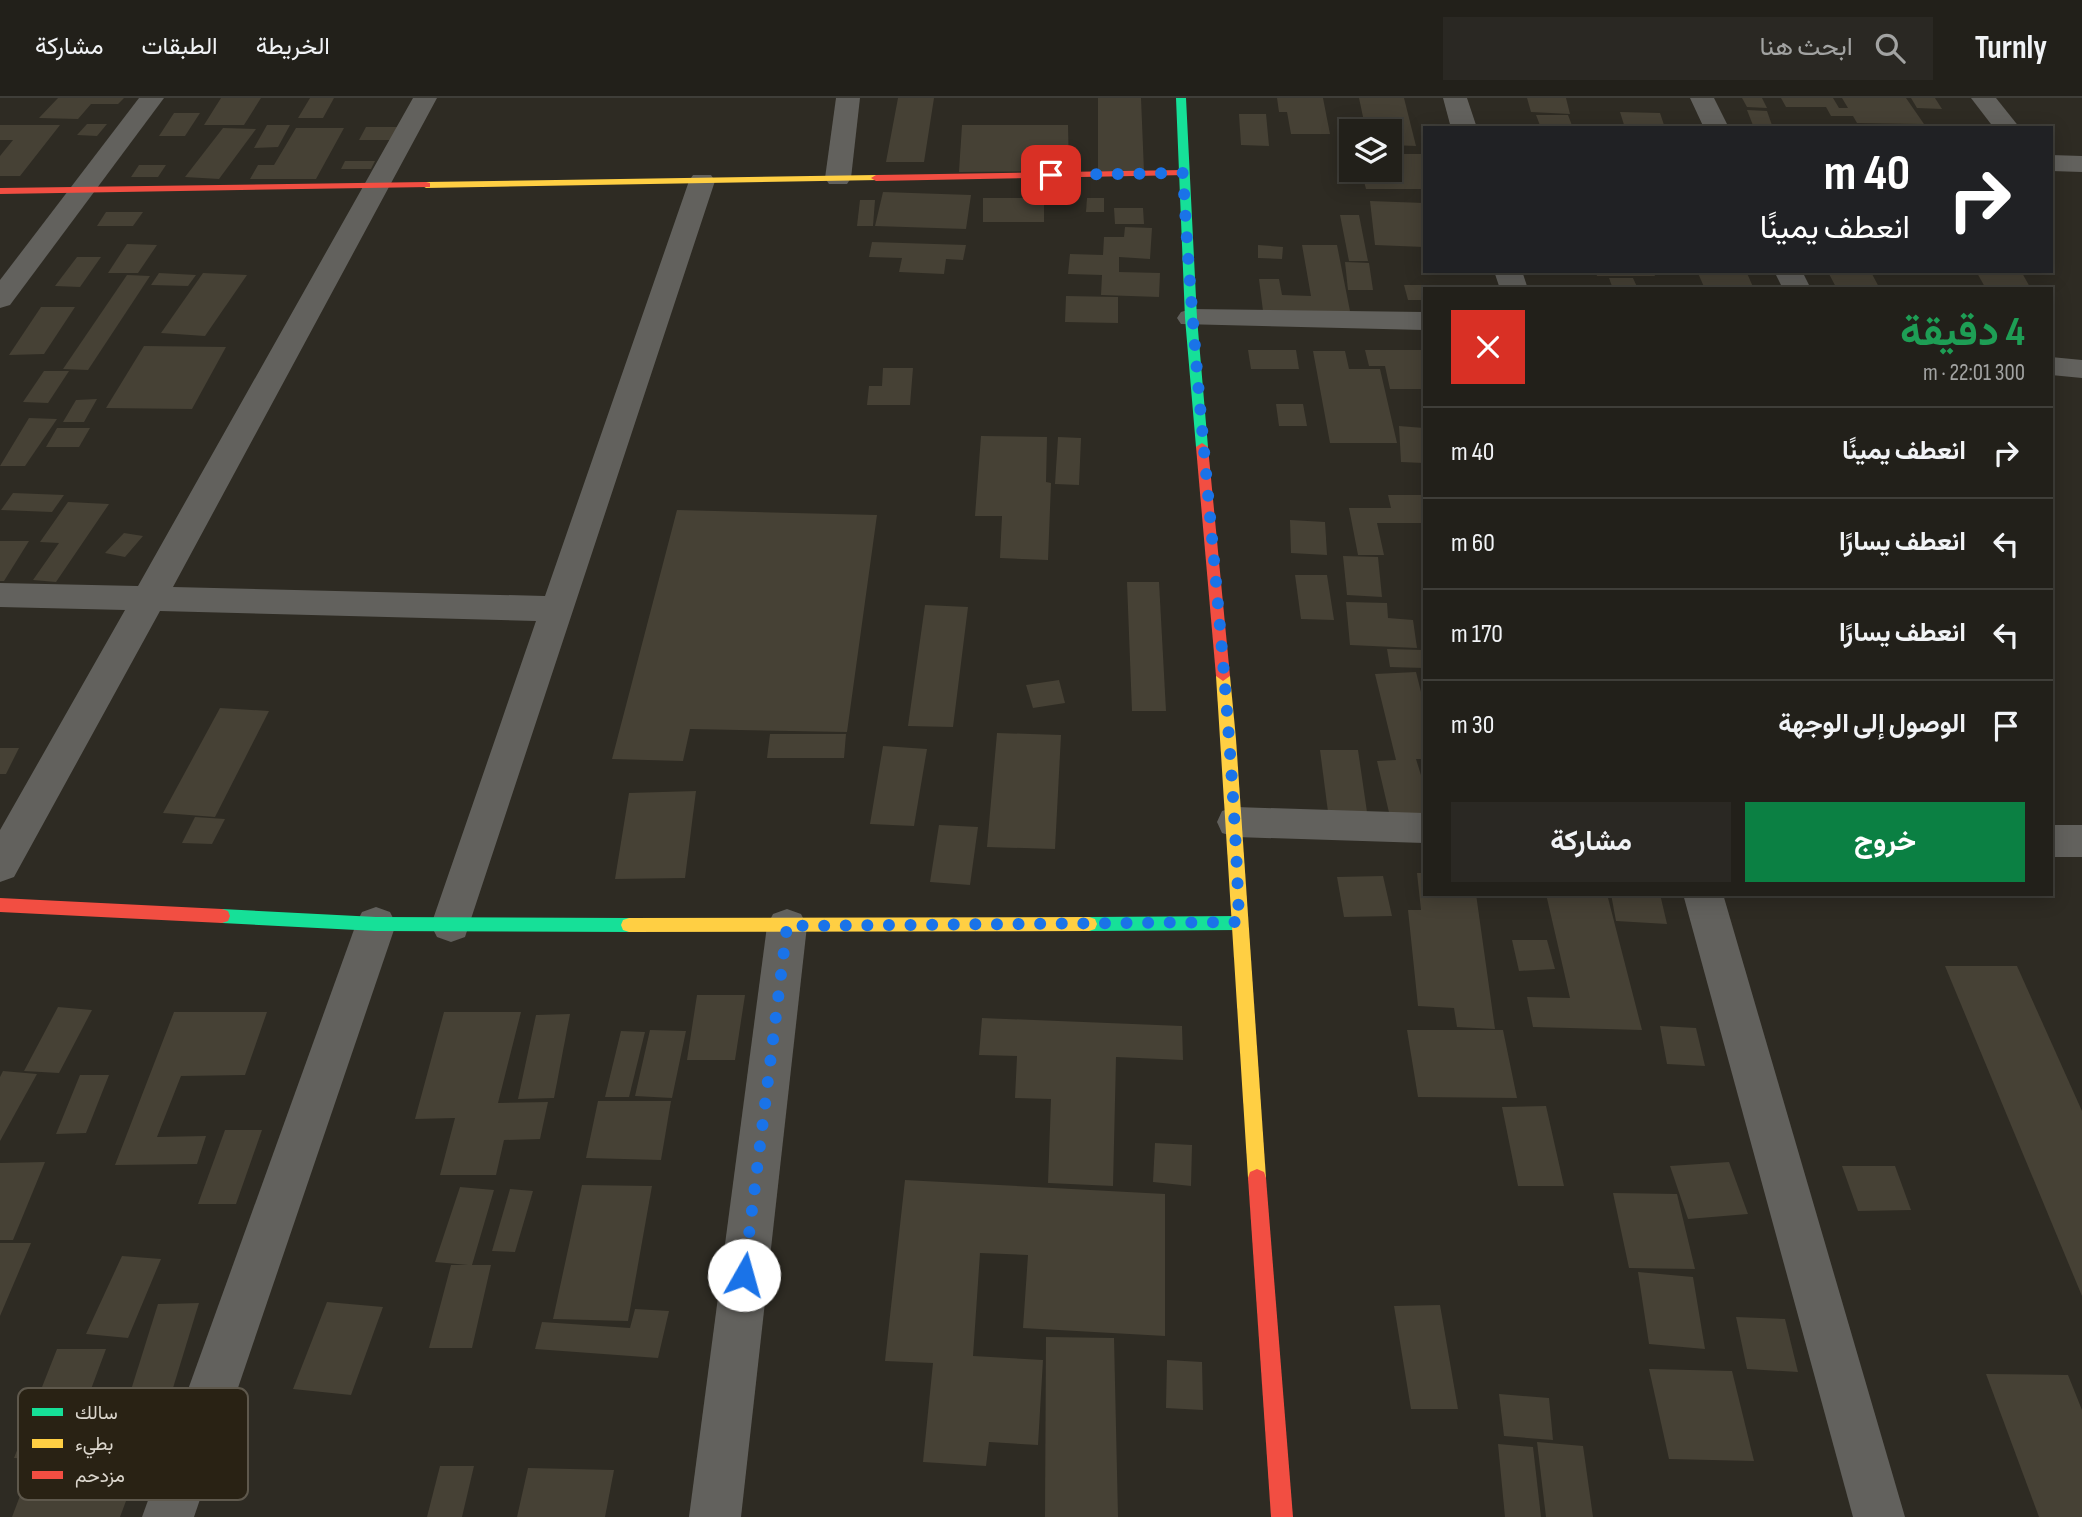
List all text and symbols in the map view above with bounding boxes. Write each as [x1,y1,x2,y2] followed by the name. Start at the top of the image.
[1443,17,1933,80] search box
[1975,28,2047,68] text: Turnly
[1871,29,1909,67] icon: search
[35,32,103,61] text: مشاركة
[141,32,218,61] text: الطبقات
[256,32,330,61] text: الخريطة
[1759,32,1853,63] text: ابحث هنا
[1339,119,1402,182] map controls
[1339,119,1402,182] button: layers
[1021,145,1081,205] pin
[1824,145,1910,204] text: 40 m
[1934,154,2025,245] icon: right
[1032,156,1070,194] icon: arrive
[1760,209,1910,248] text: انعطف يمينًا
[1900,307,2025,358] text: 4 دقيقة
[1451,310,1525,384] button: close
[1923,359,2025,387] text: 300 m · 22:01
[1987,434,2025,472] icon: right
[1842,436,1966,467] text: انعطف يمينًا
[1451,437,1494,468] text: 40 m
[1987,525,2025,563] icon: left
[1839,527,1966,558] text: انعطف يسارًا
[1451,528,1495,559] text: 60 m
[1987,616,2025,654] icon: left
[1839,618,1966,649] text: انعطف يسارًا
[1451,619,1503,650] text: 170 m
[1987,707,2025,745] icon: arrive
[1778,709,1966,740] text: الوصول إلى الوجهة
[1451,710,1494,741] text: 30 m
[1451,802,1731,882] button: مشاركة
[1745,802,2025,882] button: خروج
[707,1238,781,1312] position arrow
[18,1388,248,1500] legend
[75,1402,118,1425] text: سالك
[75,1433,113,1459] text: بطيء
[75,1465,125,1488] text: مزدحم

